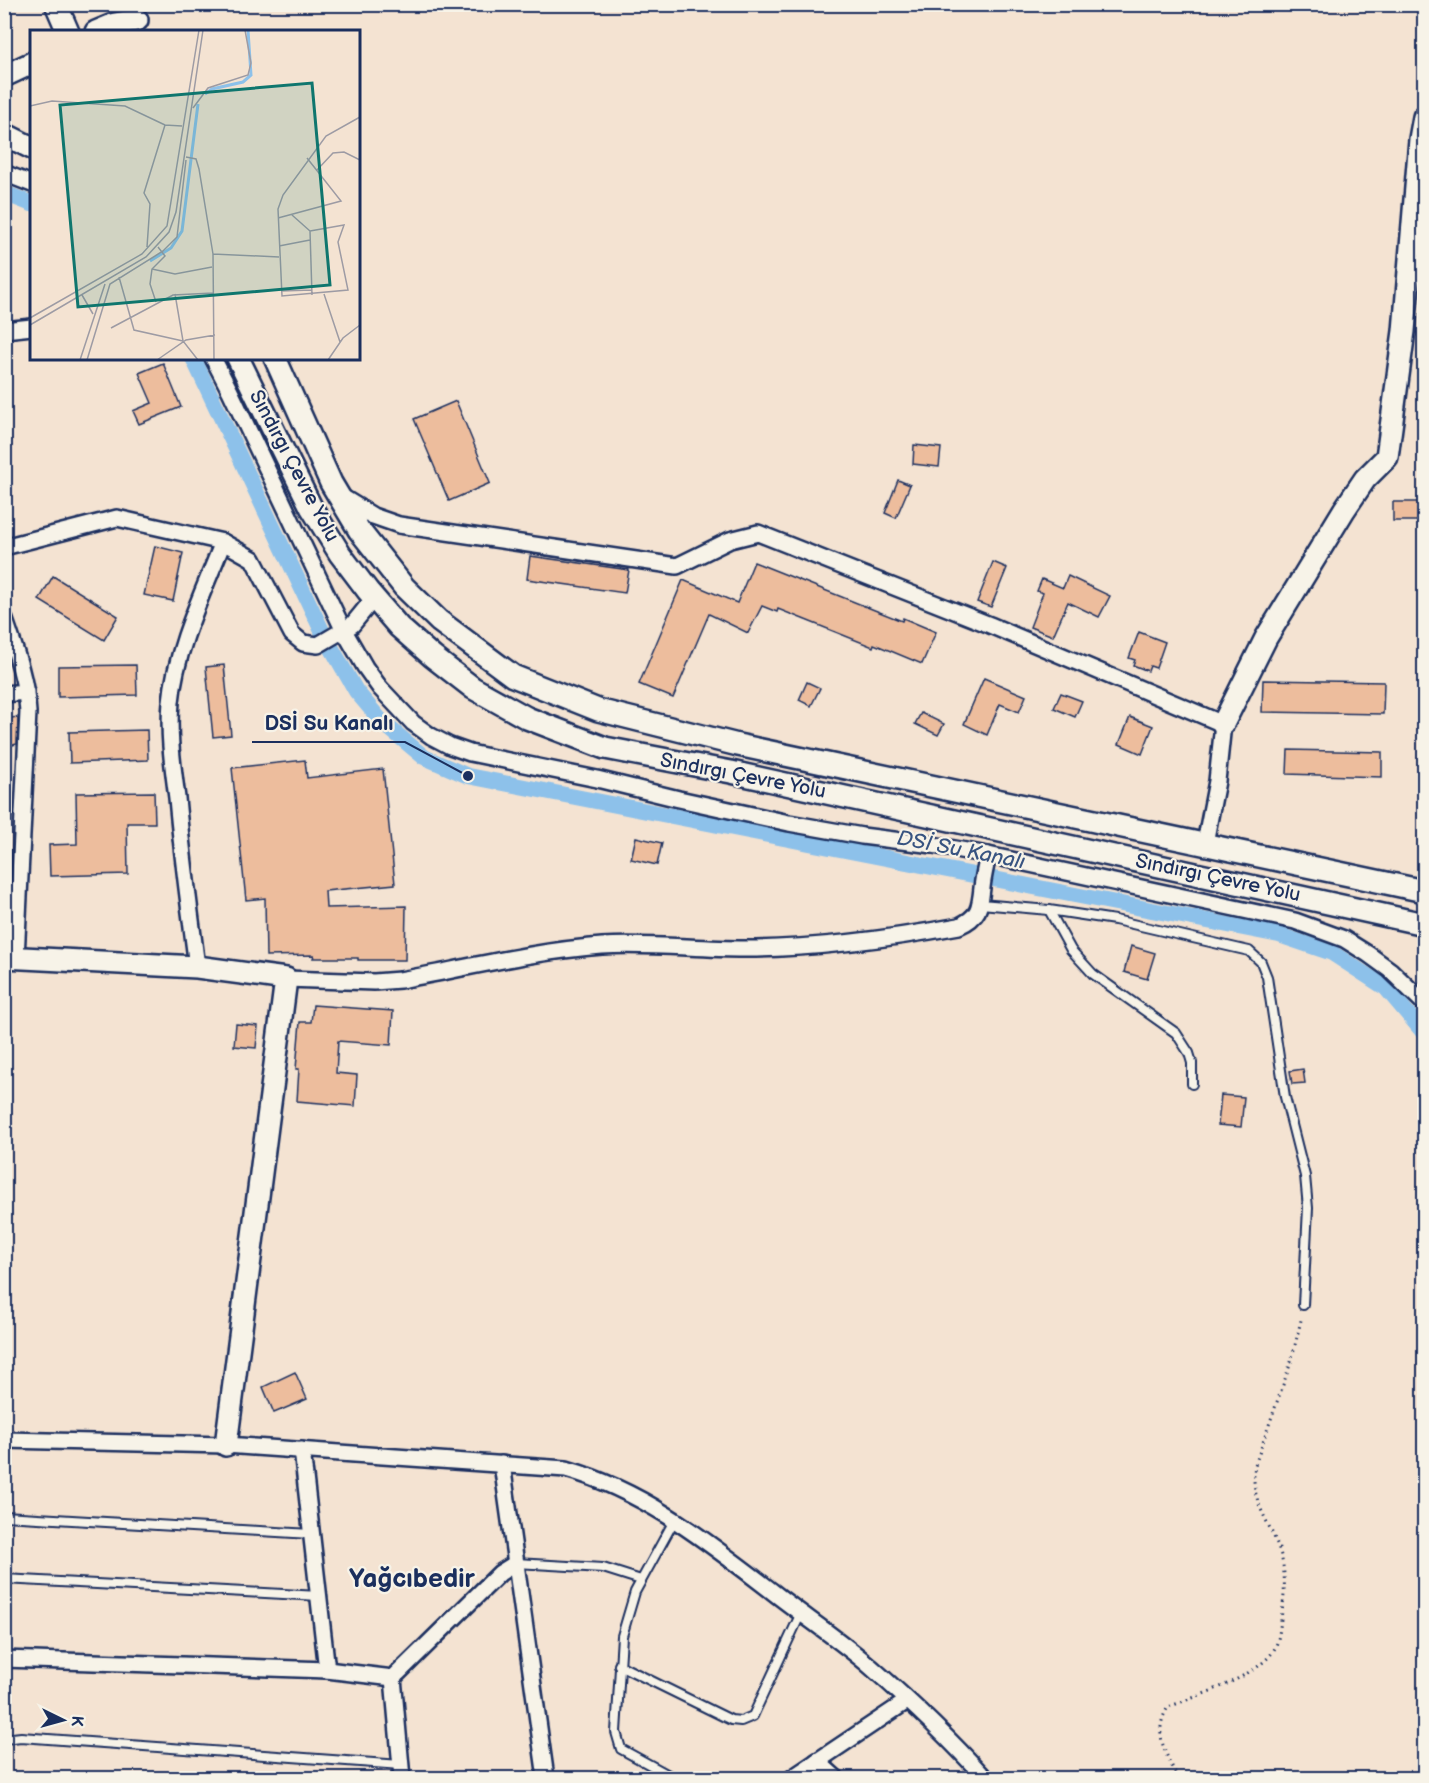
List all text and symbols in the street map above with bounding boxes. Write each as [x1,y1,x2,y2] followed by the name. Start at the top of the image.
[30,30,360,360] inset map
[244,386,344,546] street label: Sındırgı Çevre Yolu
[252,703,405,742] callout: DSİ Su Kanalı
[264,710,394,736] text: DSİ Su Kanalı
[658,748,828,804] street label: Sındırgı Çevre Yolu
[895,825,1027,875] water label: DSİ Su Kanalı
[1133,849,1303,907] street label: Sındırgı Çevre Yolu
[349,1564,476,1595] district label: Yağcıbedir
[33,1690,93,1750] north arrow
[67,1715,86,1728] text: K

